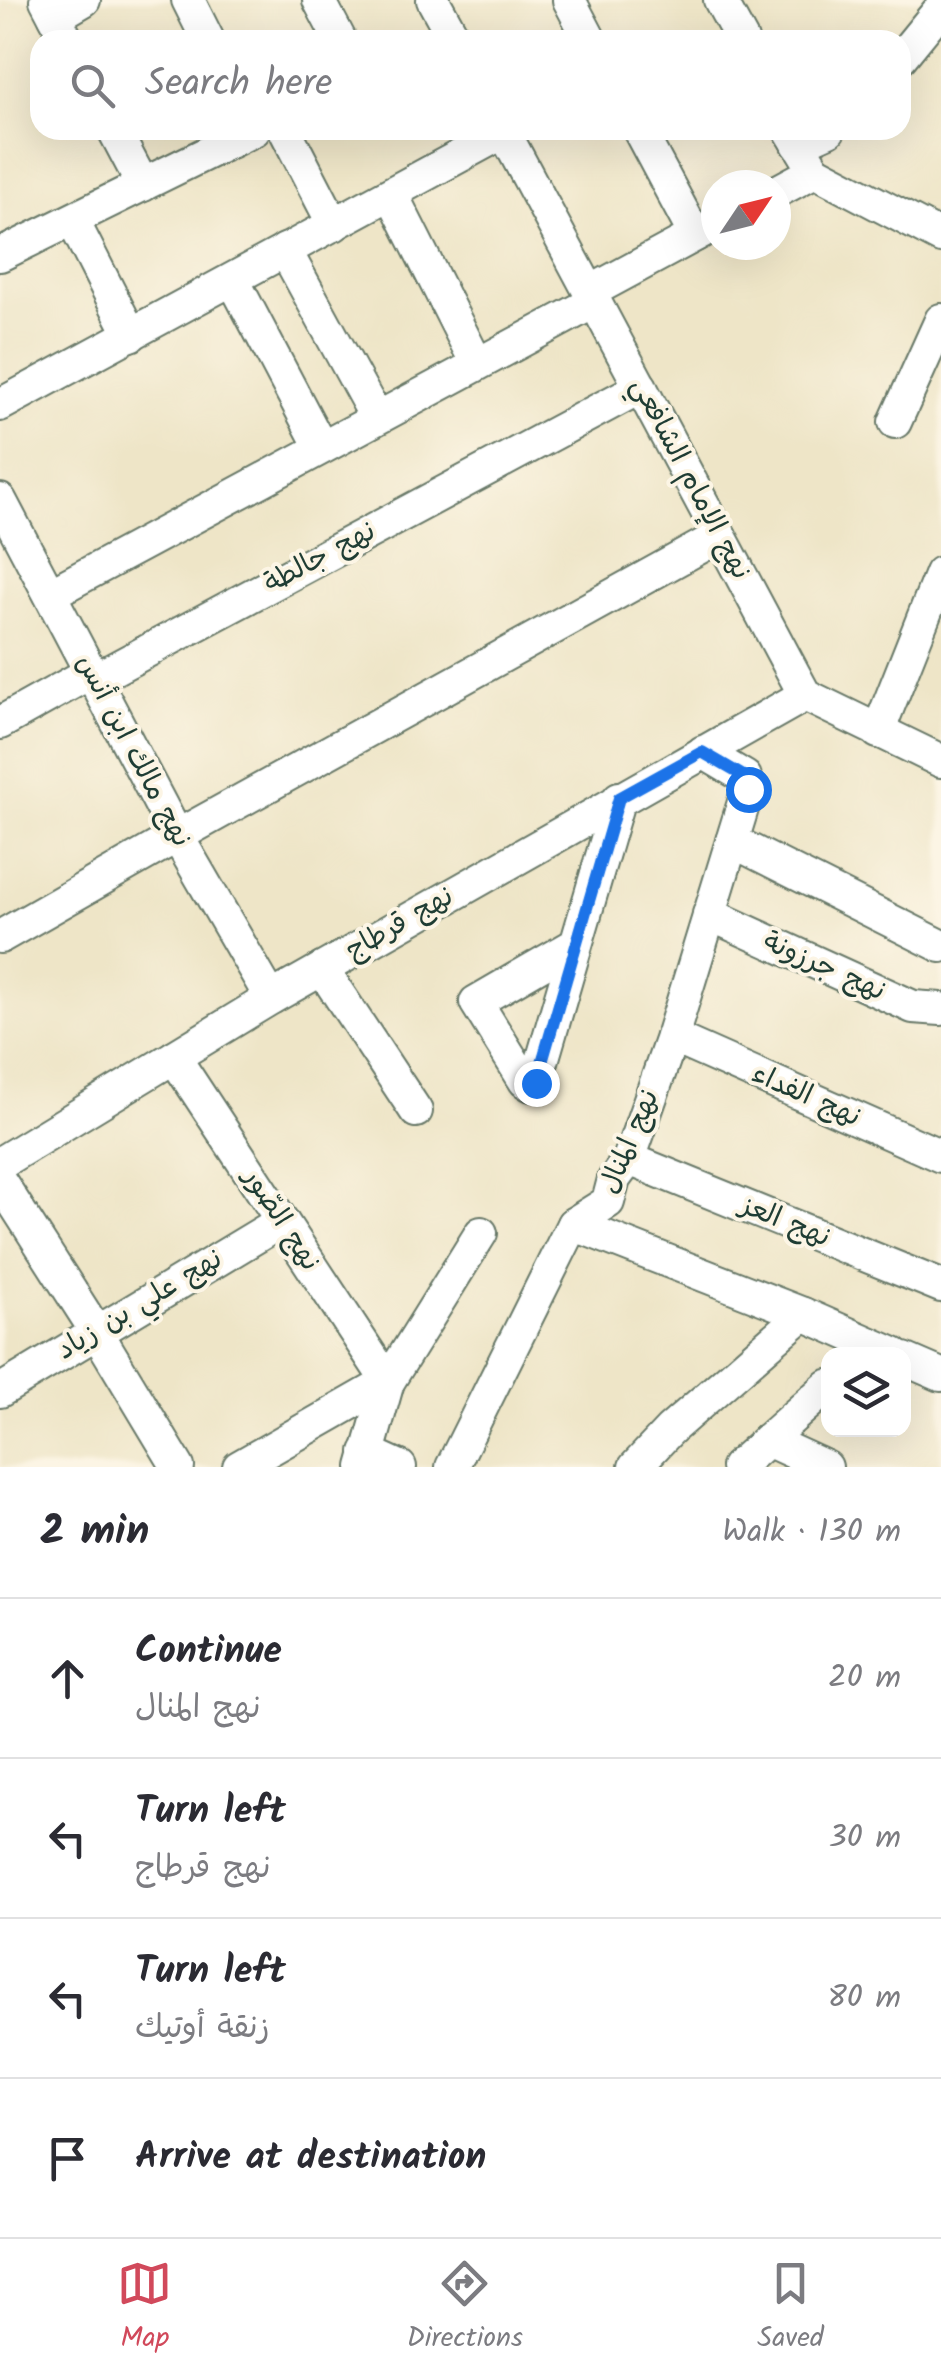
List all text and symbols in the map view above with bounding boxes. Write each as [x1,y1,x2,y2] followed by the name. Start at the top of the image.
[30,30,911,140] search box
[145,55,332,115] text: Search here
[65,58,120,113] icon: search
[701,170,791,260] north arrow
[618,370,762,588] street label: نهج الإمام الشافعي
[256,510,384,606] street label: نهج جالطة
[63,646,203,856] street label: نهج مالك ابن أنس
[726,767,772,813] route start
[337,875,463,973] street label: نهج قرطاج
[755,920,893,1014] street label: نهج جرزونة
[744,1052,868,1140] street label: نهج الفداء
[514,1061,560,1107] route end
[588,1083,672,1201] street label: نهج المنال
[230,1158,331,1281] street label: نهج الصّور
[731,1183,837,1260] street label: نهج العز
[48,1237,232,1373] street label: نهج علي بن زياد
[821,1347,911,1437] map controls
[821,1347,911,1437] button: layers
[40,1499,149,1566] text: 2 min
[722,1507,901,1558] text: Walk · 130 m
[135,1622,282,1682] text: Continue
[40,1651,95,1706] icon: ahead
[828,1653,901,1704] text: 20 m
[135,1683,261,1734] text: نهج المنال
[135,1782,286,1842] text: Turn left
[40,1811,95,1866] icon: left
[828,1813,901,1864] text: 30 m
[135,1843,271,1894] text: نهج قرطاج
[135,1942,286,2002] text: Turn left
[40,1971,95,2026] icon: left
[827,1973,901,2024] text: 80 m
[135,2003,270,2054] text: زنقة أوتيك
[135,2128,486,2188] text: Arrive at destination
[40,2131,95,2186] icon: arrive
[117,2256,172,2361] tab: Map
[407,2256,523,2361] tab: Directions
[757,2256,824,2361] tab: Saved

